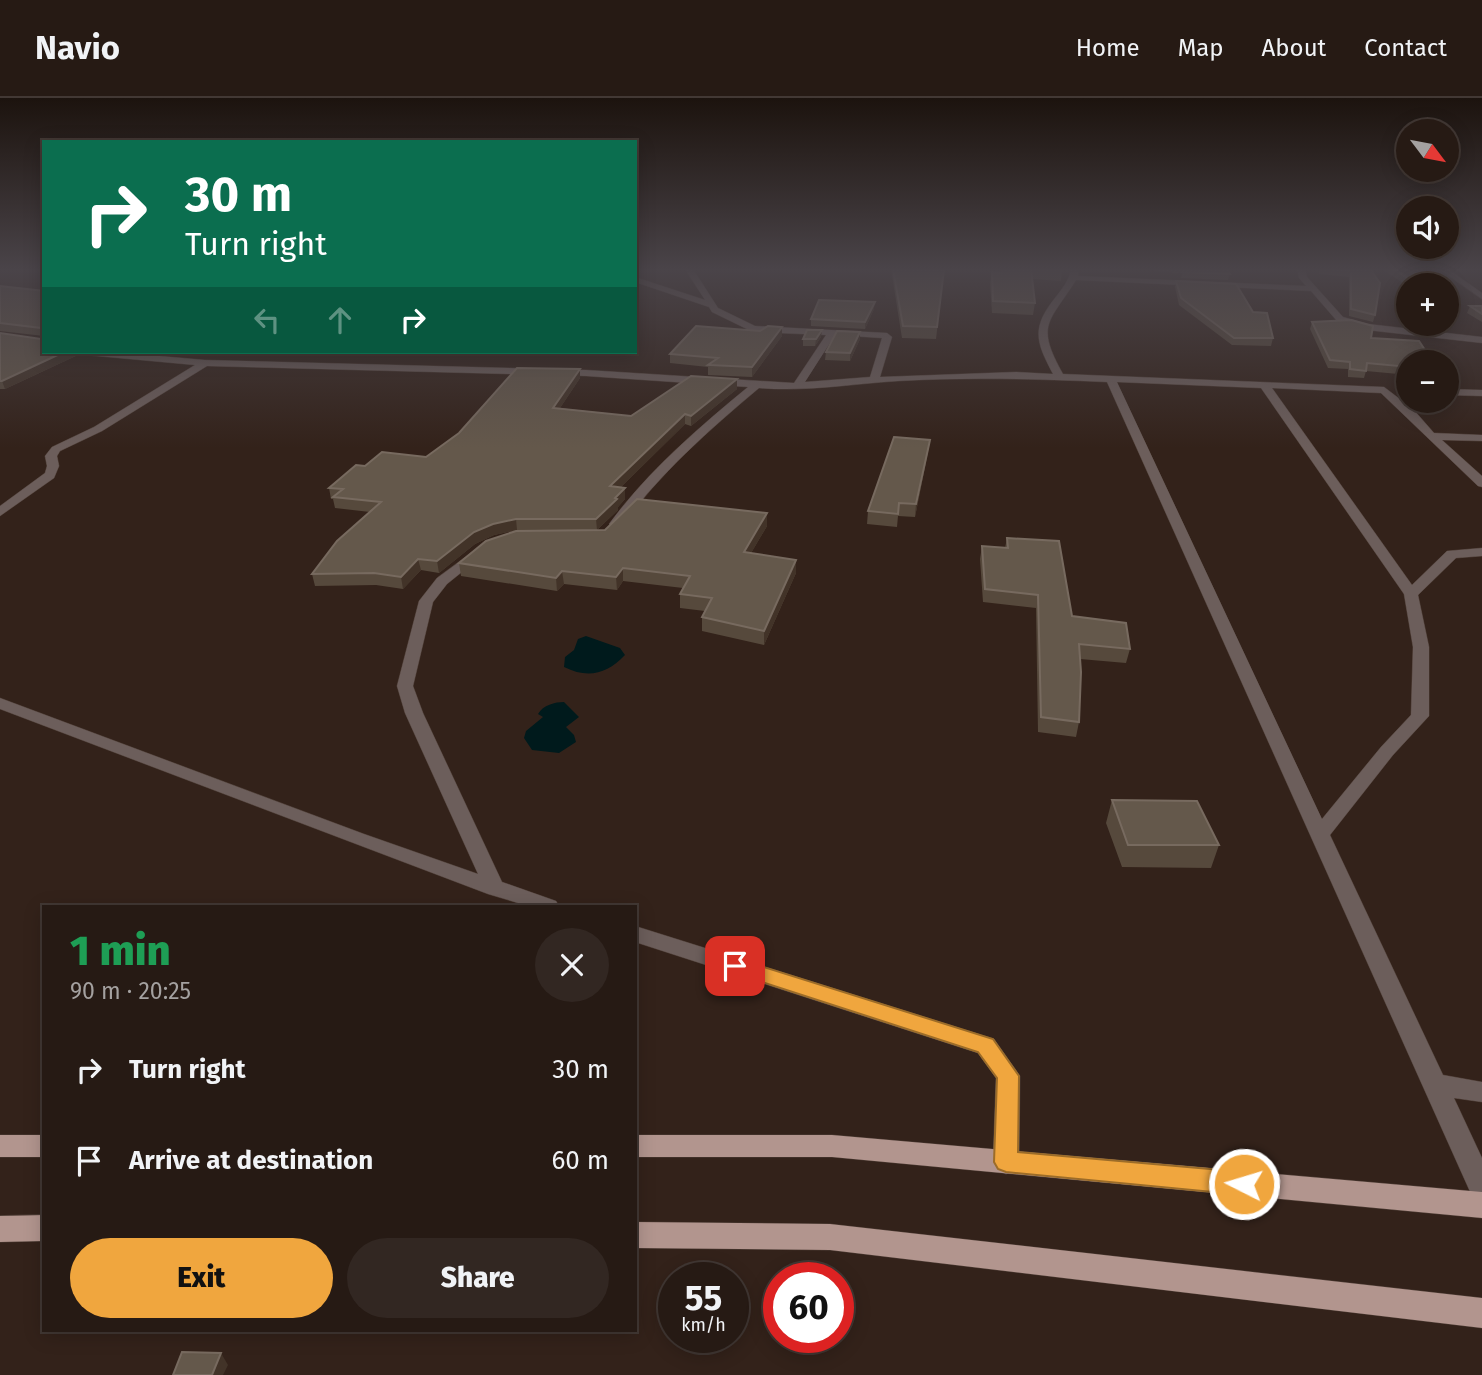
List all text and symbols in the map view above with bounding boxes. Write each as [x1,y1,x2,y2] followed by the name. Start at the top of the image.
[35,28,120,68] text: Navio
[1076,34,1140,62] text: Home
[1178,34,1224,62] text: Map
[1262,34,1326,62] text: About
[1364,34,1447,62] text: Contact
[1396,119,1460,182] north arrow
[1396,119,1459,413] map controls
[185,165,292,224] text: 30 m
[70,168,161,259] icon: right
[1396,196,1459,259] button: sound
[185,225,327,263] text: Turn right
[1396,273,1459,336] button: +
[248,301,286,339] icon: left
[321,301,359,339] icon: ahead
[394,301,432,339] icon: right
[1396,350,1459,413] button: −
[70,926,171,976] text: 1 min
[535,928,609,1002] button: close
[705,936,765,996] pin
[716,947,754,985] icon: arrive
[70,977,191,1005] text: 90 m · 20:25
[70,1051,108,1089] icon: right
[129,1054,246,1085] text: Turn right
[552,1054,609,1085] text: 30 m
[70,1142,108,1180] icon: arrive
[129,1145,373,1176] text: Arrive at destination
[551,1145,609,1176] text: 60 m
[1207,1147,1281,1221] position arrow
[70,1238,333,1318] button: Exit
[347,1238,609,1318] button: Share
[763,1262,854,1353] speed limit sign: 60
[685,1277,722,1319] text: 55
[681,1314,726,1336] text: km/h

